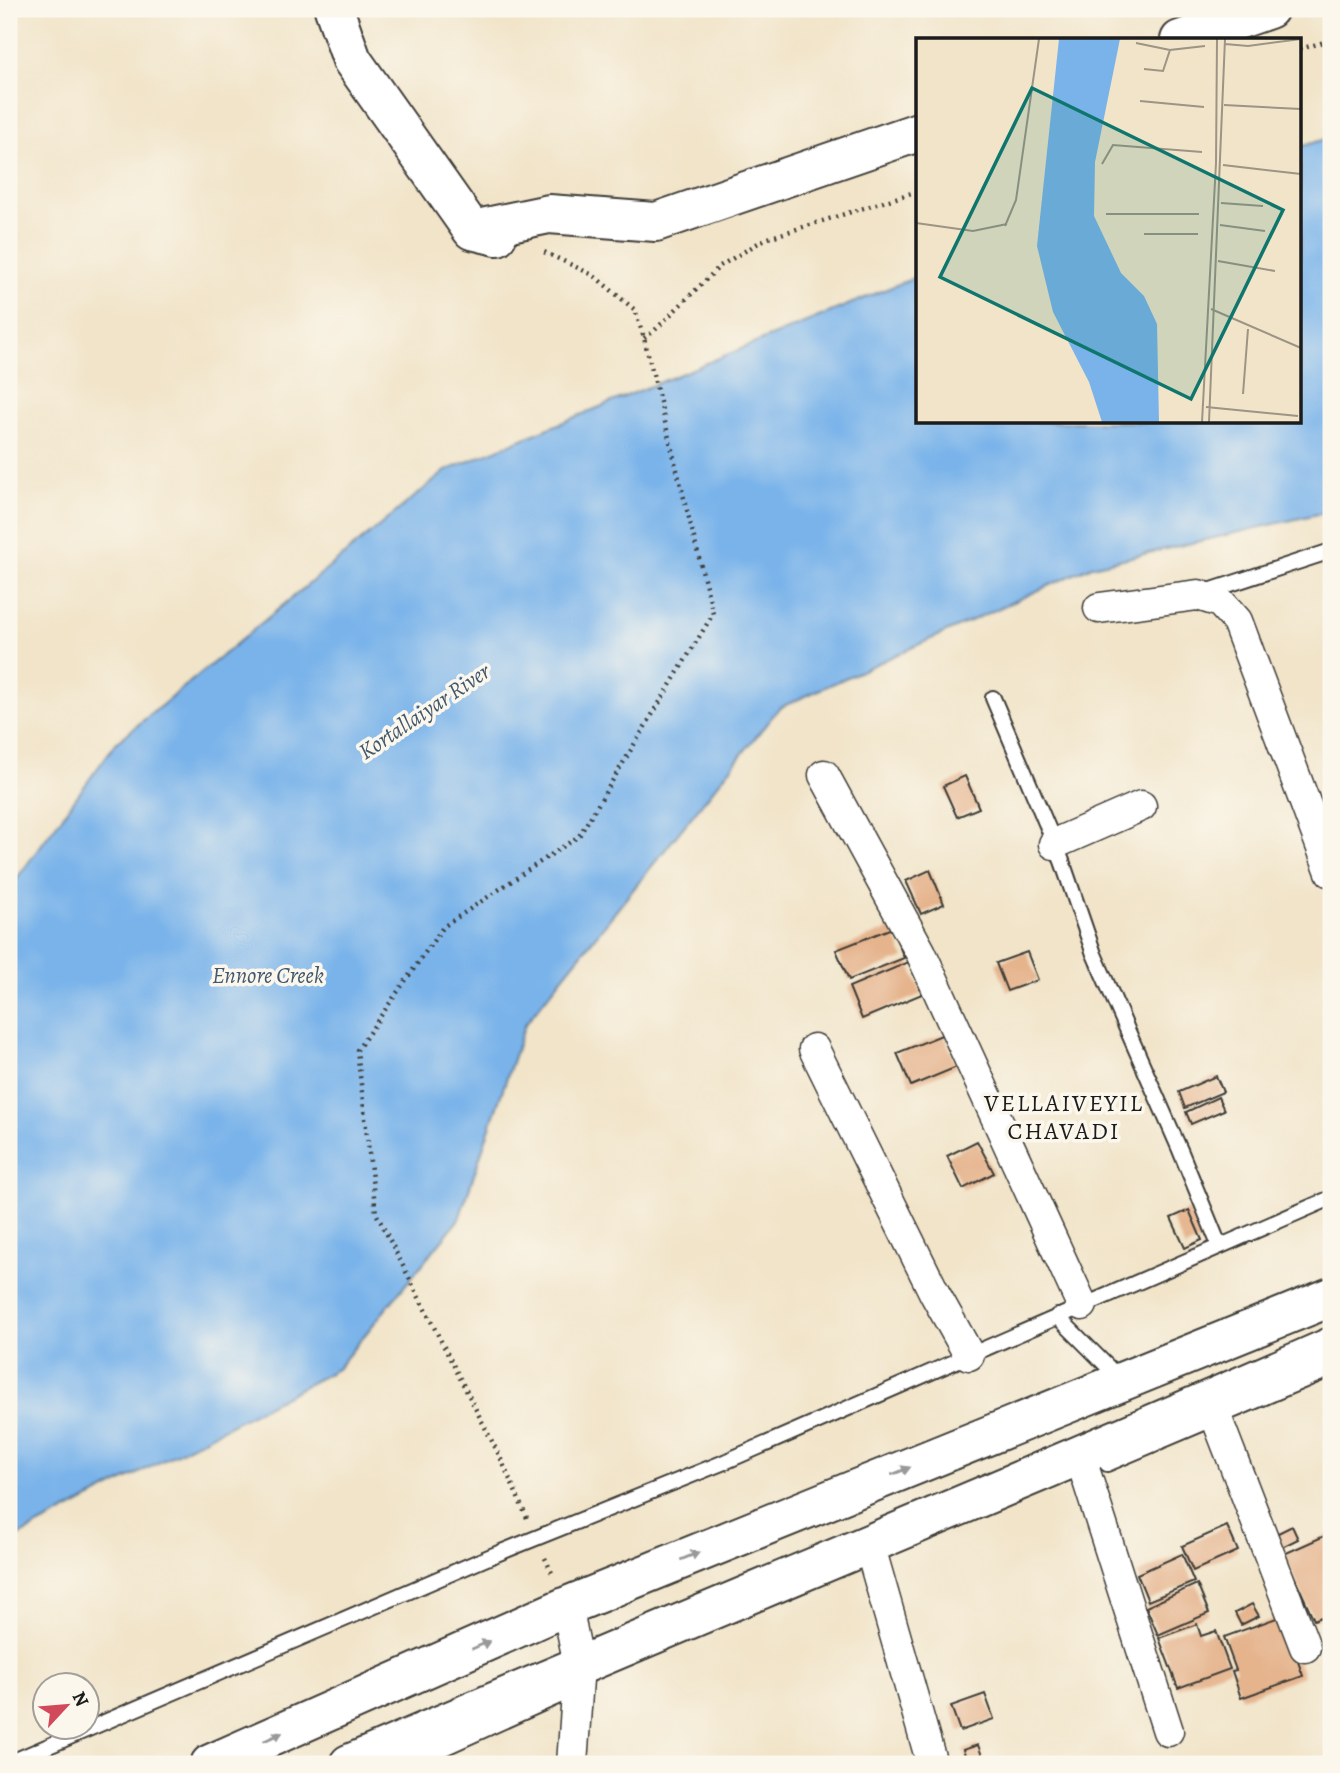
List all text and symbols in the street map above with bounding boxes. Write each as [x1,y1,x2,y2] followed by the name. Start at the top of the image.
[916,38,1302,424] inset map
[352,655,497,767] water label: Kortallaiyar River
[212,960,324,991] water label: Ennore Creek
[983,1087,1144,1147] district label: VELLAIVEYIL CHAVADI
[891,1465,911,1477] one-way arrow
[680,1551,701,1562] one-way arrow
[470,1639,491,1650] one-way arrow
[32,1672,102,1742] north arrow
[66,1687,95,1711] text: N
[262,1731,283,1742] one-way arrow

